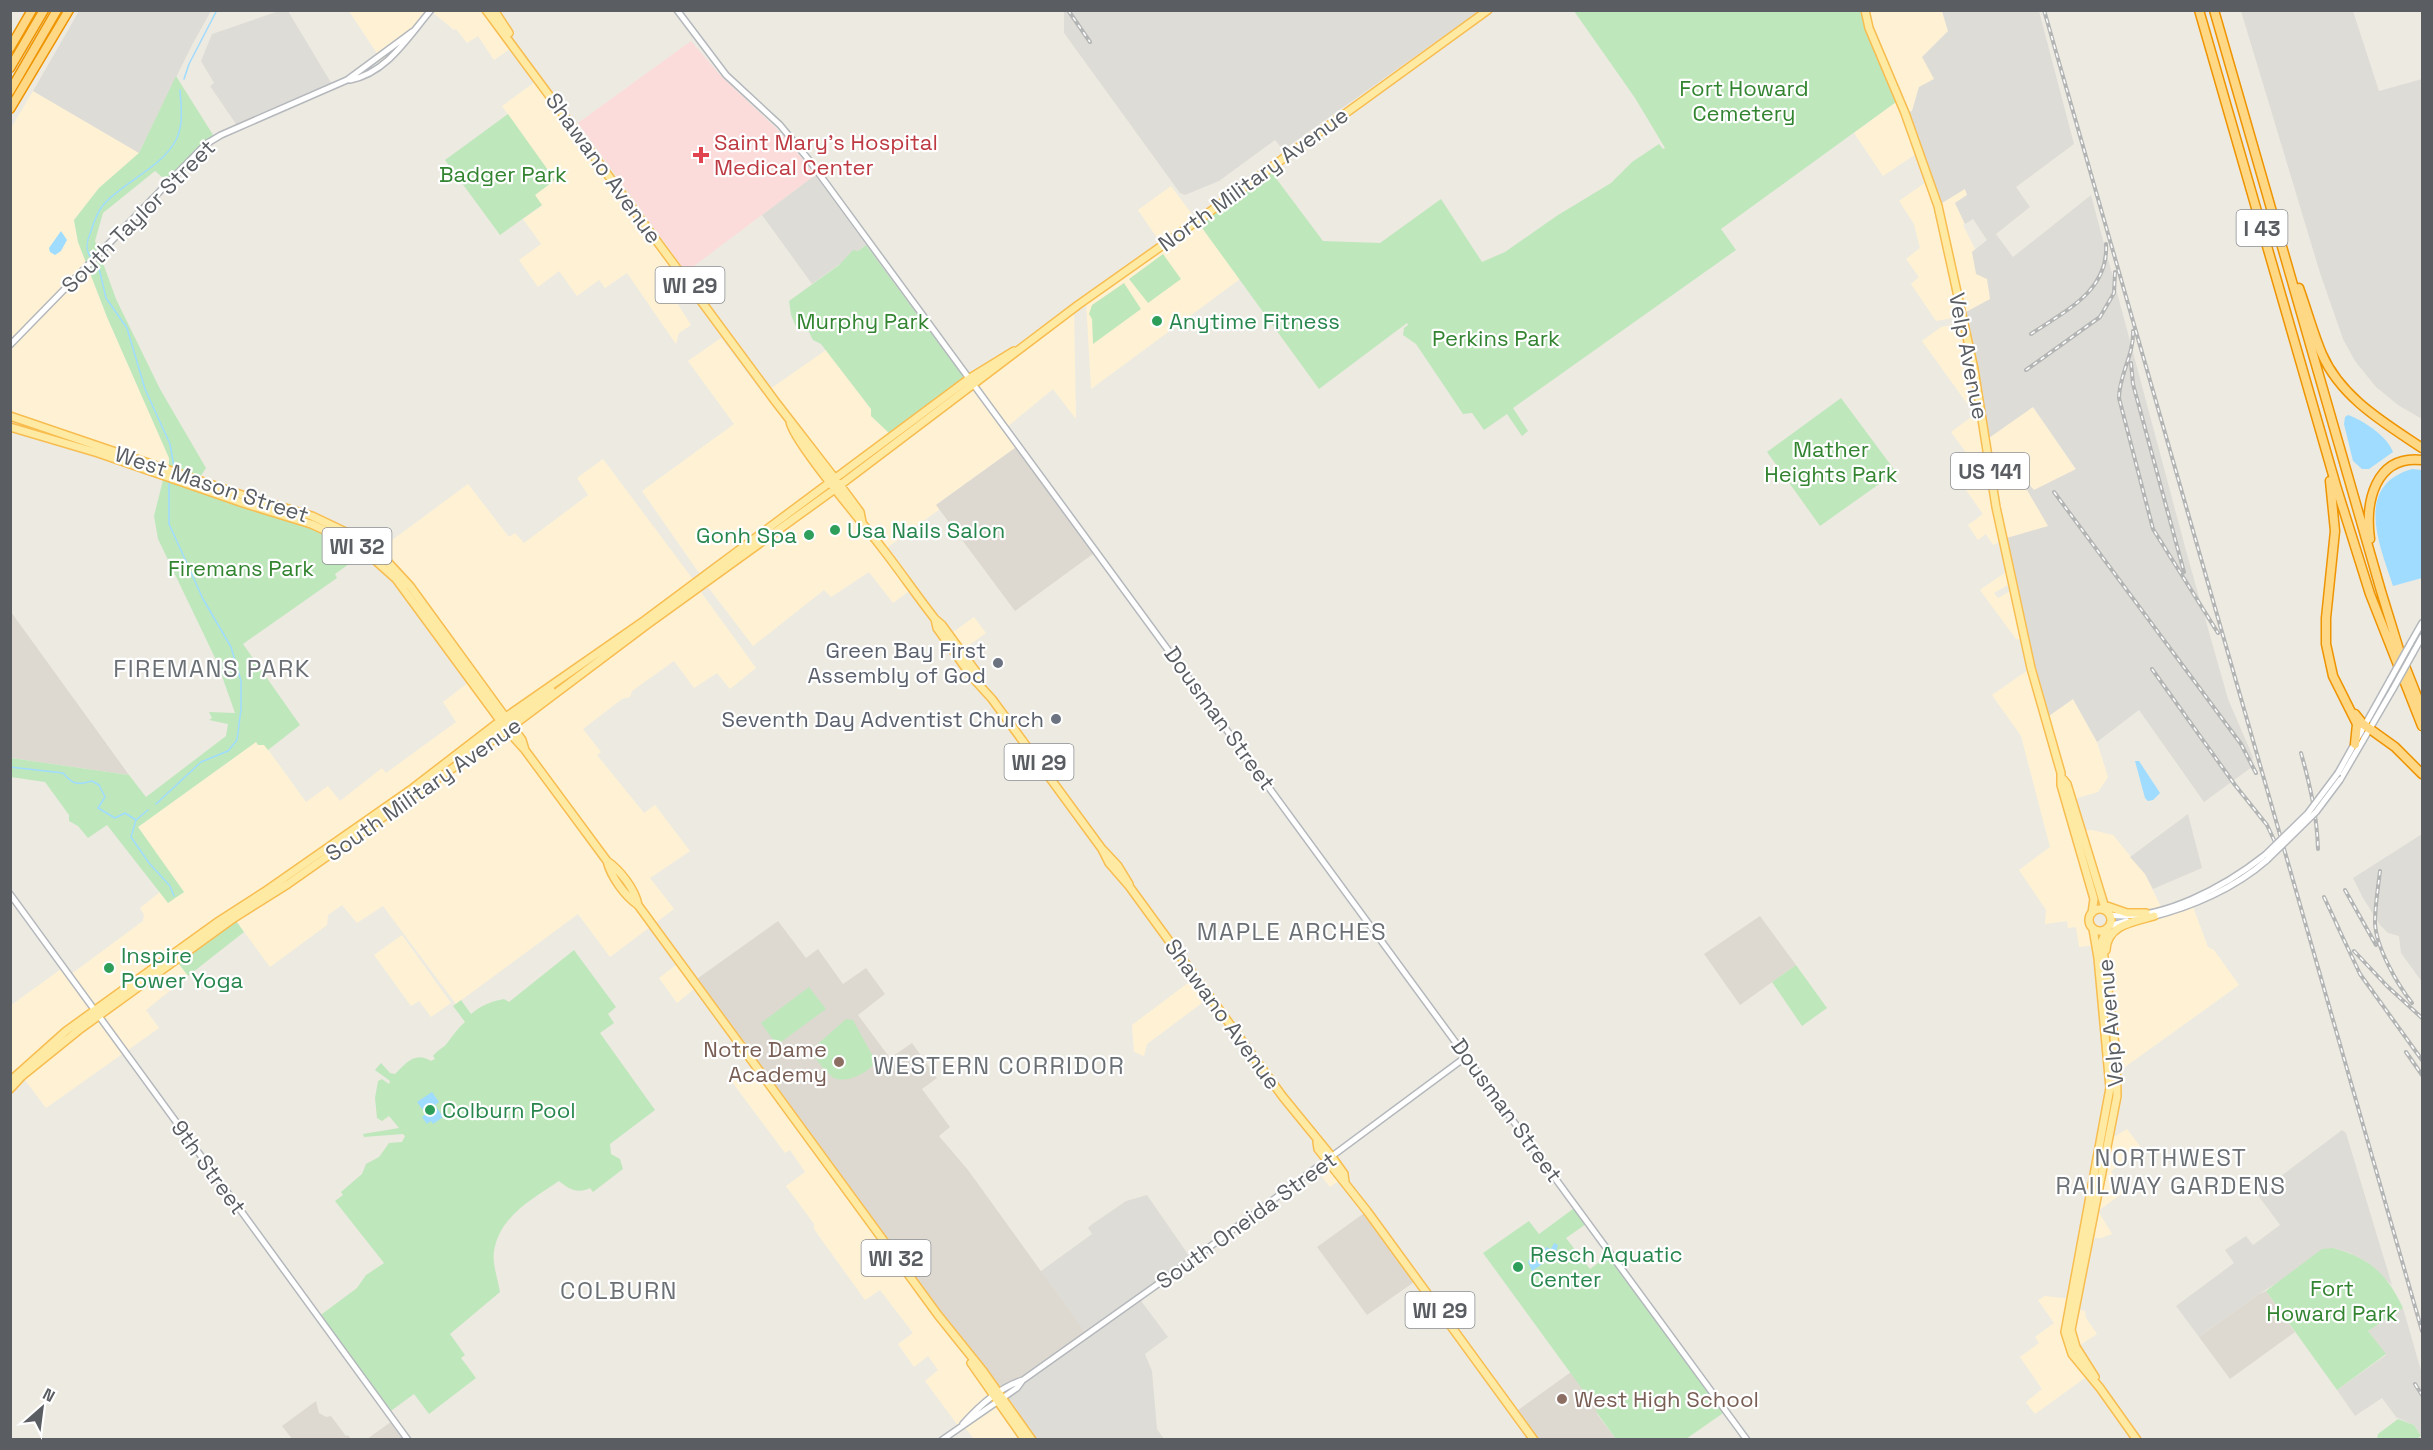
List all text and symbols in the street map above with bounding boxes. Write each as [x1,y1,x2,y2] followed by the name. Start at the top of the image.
[1679,74,1809,127] park label: Fort Howard Cemetery
[540,87,668,249] street label: Shawano Avenue
[1152,101,1354,257] street label: North Military Avenue
[714,128,938,181] place label: Saint Mary's Hospital Medical Center
[55,133,221,299] street label: South Taylor Street
[692,146,710,164] marker: Saint Mary's Hospital Medical Center
[439,160,567,188] park label: Badger Park
[2236,210,2288,246] road number: I 43
[656,267,724,303] road number: WI 29
[1943,290,1995,422] street label: Velp Avenue
[796,307,930,335] park label: Murphy Park
[1169,307,1340,335] place label: Anytime Fitness
[1150,314,1164,328] marker: Anytime Fitness
[1432,324,1560,352] park label: Perkins Park
[1764,435,1898,488] park label: Mather Heights Park
[111,439,313,529] street label: West Mason Street
[1951,453,2029,489] road number: US 141
[847,516,1005,544] place label: Usa Nails Salon
[696,521,797,549] place label: Gonh Spa
[828,523,842,537] marker: Usa Nails Salon
[322,528,392,564] road number: WI 32
[802,528,816,542] marker: Gonh Spa
[168,554,314,582] park label: Firemans Park
[808,636,986,689] place label: Green Bay First Assembly of God
[1158,641,1282,795] street label: Dousman Street
[113,653,311,684] district label: FIREMANS PARK
[991,656,1005,670] marker: Green Bay First Assembly of God
[722,705,1044,733] place label: Seventh Day Adventist Church
[320,711,526,867] street label: South Military Avenue
[1049,712,1063,726] marker: Seventh Day Adventist Church
[1004,744,1074,780] road number: WI 29
[1197,916,1387,947] district label: MAPLE ARCHES
[1159,933,1287,1095] street label: Shawano Avenue
[121,941,244,994] place label: Inspire Power Yoga
[2090,958,2130,1088] street label: Velp Avenue
[102,961,116,975] marker: Inspire Power Yoga
[1445,1033,1569,1187] street label: Dousman Street
[703,1035,827,1088] place label: Notre Dame Academy
[873,1050,1125,1081] district label: WESTERN CORRIDOR
[832,1055,846,1069] marker: Notre Dame Academy
[442,1096,576,1124] place label: Colburn Pool
[423,1103,437,1117] marker: Colburn Pool
[165,1114,253,1220] street label: 9th Street
[2055,1142,2287,1201] district label: NORTHWEST RAILWAY GARDENS
[1150,1145,1342,1295] street label: South Oneida Street
[862,1240,930,1276] road number: WI 32
[1530,1240,1683,1293] place label: Resch Aquatic Center
[1511,1260,1525,1274] marker: Resch Aquatic Center
[2266,1274,2398,1327] park label: Fort Howard Park
[560,1275,678,1306] district label: COLBURN
[1406,1292,1474,1328] road number: WI 29
[12,1378,72,1438] north arrow
[39,1383,58,1407] text: N
[1574,1385,1759,1413] place label: West High School
[1555,1392,1569,1406] marker: West High School

